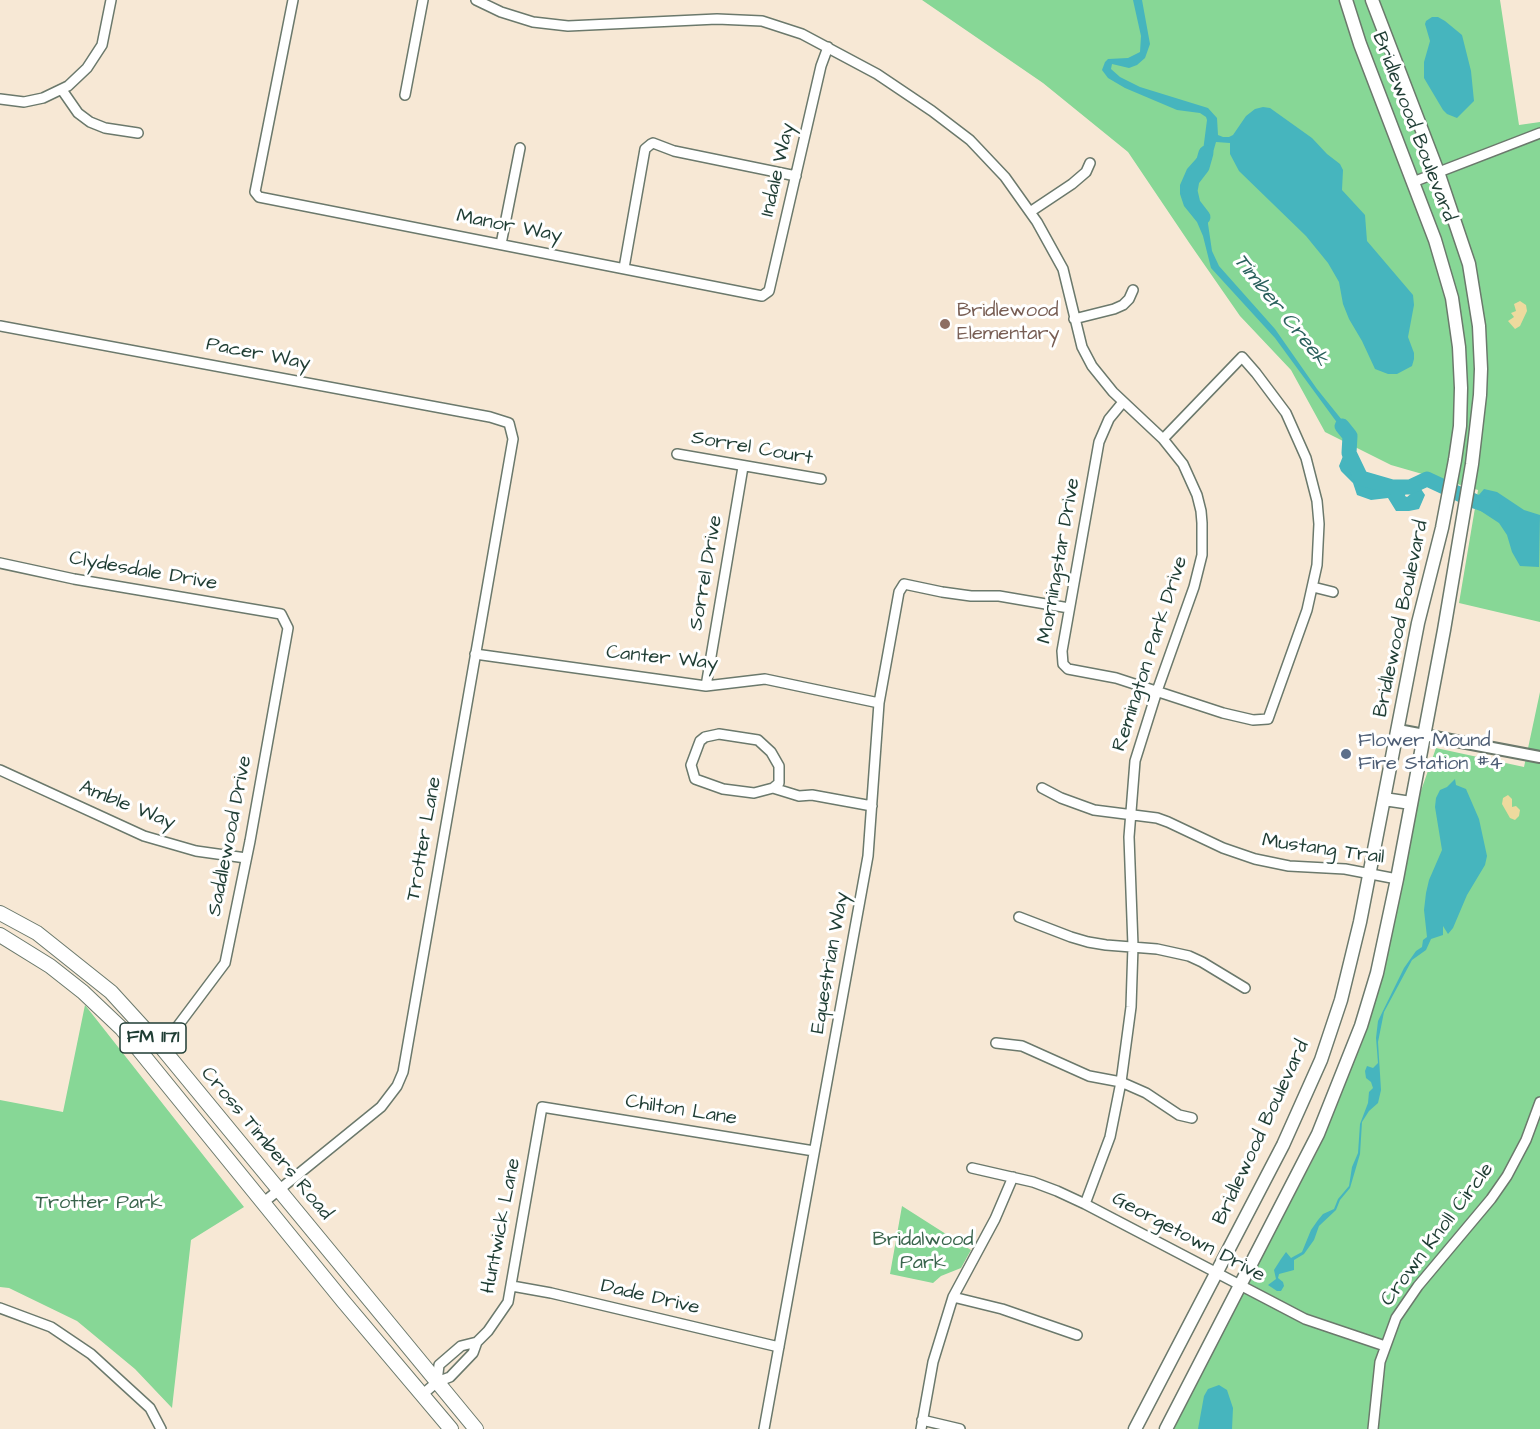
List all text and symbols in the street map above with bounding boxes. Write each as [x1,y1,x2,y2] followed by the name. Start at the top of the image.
[1366,29,1460,225] street label: Bridlewood Boulevard
[757,121,801,219] street label: Indale Way
[454,205,564,249] street label: Manor Way
[1227,250,1333,372] water label: Timber Creek
[957,300,1059,347] place label: Bridlewood Elementary
[938,317,952,331] marker: Bridlewood Elementary
[204,333,312,377] street label: Pacer Way
[689,427,815,471] street label: Sorrel Court
[1034,476,1086,646] street label: Morningstar Drive
[685,514,729,632] street label: Sorrel Drive
[1369,518,1435,720] street label: Bridlewood Boulevard
[67,547,219,597] street label: Clydesdale Drive
[1108,553,1194,755] street label: Remington Park Drive
[605,641,719,677] street label: Canter Way
[1358,730,1503,777] place label: Flower Mound Fire Station #4
[1339,747,1353,761] marker: Flower Mound Fire Station #4
[204,754,258,918] street label: Saddlewood Drive
[402,775,448,903] street label: Trotter Lane
[75,776,179,836] street label: Amble Way
[1260,830,1386,870] street label: Mustang Trail
[807,890,855,1036] street label: Equestrian Way
[120,1023,186,1053] road number: FM 1171
[1209,1037,1315,1229] street label: Bridlewood Boulevard
[195,1062,337,1226] street label: Cross Timbers Road
[624,1090,738,1132] street label: Chilton Lane
[477,1156,527,1296] street label: Huntwick Lane
[1376,1159,1500,1311] street label: Crown Knoll Circle
[1107,1188,1269,1288] street label: Georgetown Drive
[35,1192,163,1216] park label: Trotter Park
[873,1229,973,1276] park label: Bridalwood Park
[598,1275,702,1321] street label: Dade Drive

